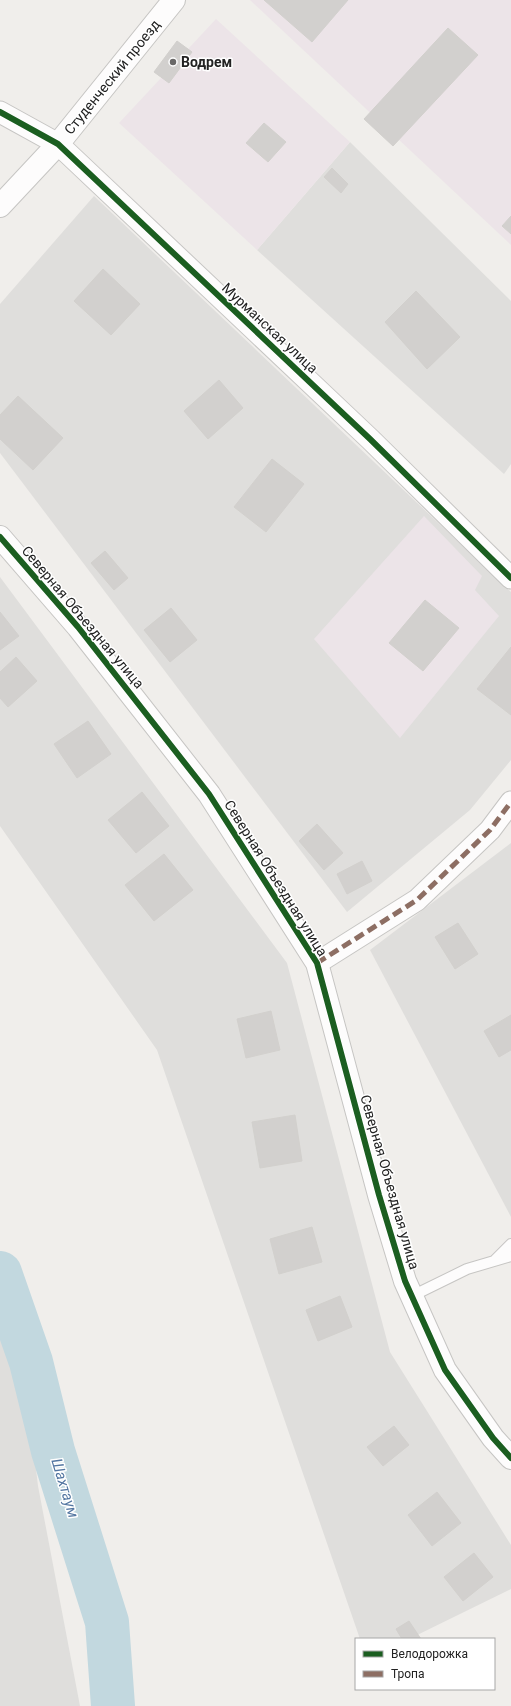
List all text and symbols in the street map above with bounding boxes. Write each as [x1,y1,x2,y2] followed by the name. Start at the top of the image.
[61,16,163,137] street label: Студенческий проезд
[181,54,232,70] place label: Водрем
[168,57,178,67] marker: Водрем
[219,280,321,376] street label: Мурманская улица
[19,543,147,691] street label: Северная Объездная улица
[221,797,331,959] street label: Северная Объездная улица
[357,1093,423,1271] street label: Северная Объездная улица
[47,1456,83,1520] water label: Шахтаум
[355,1638,495,1690] legend
[391,1647,468,1661] text: Велодорожка
[391,1667,425,1681] text: Тропа

